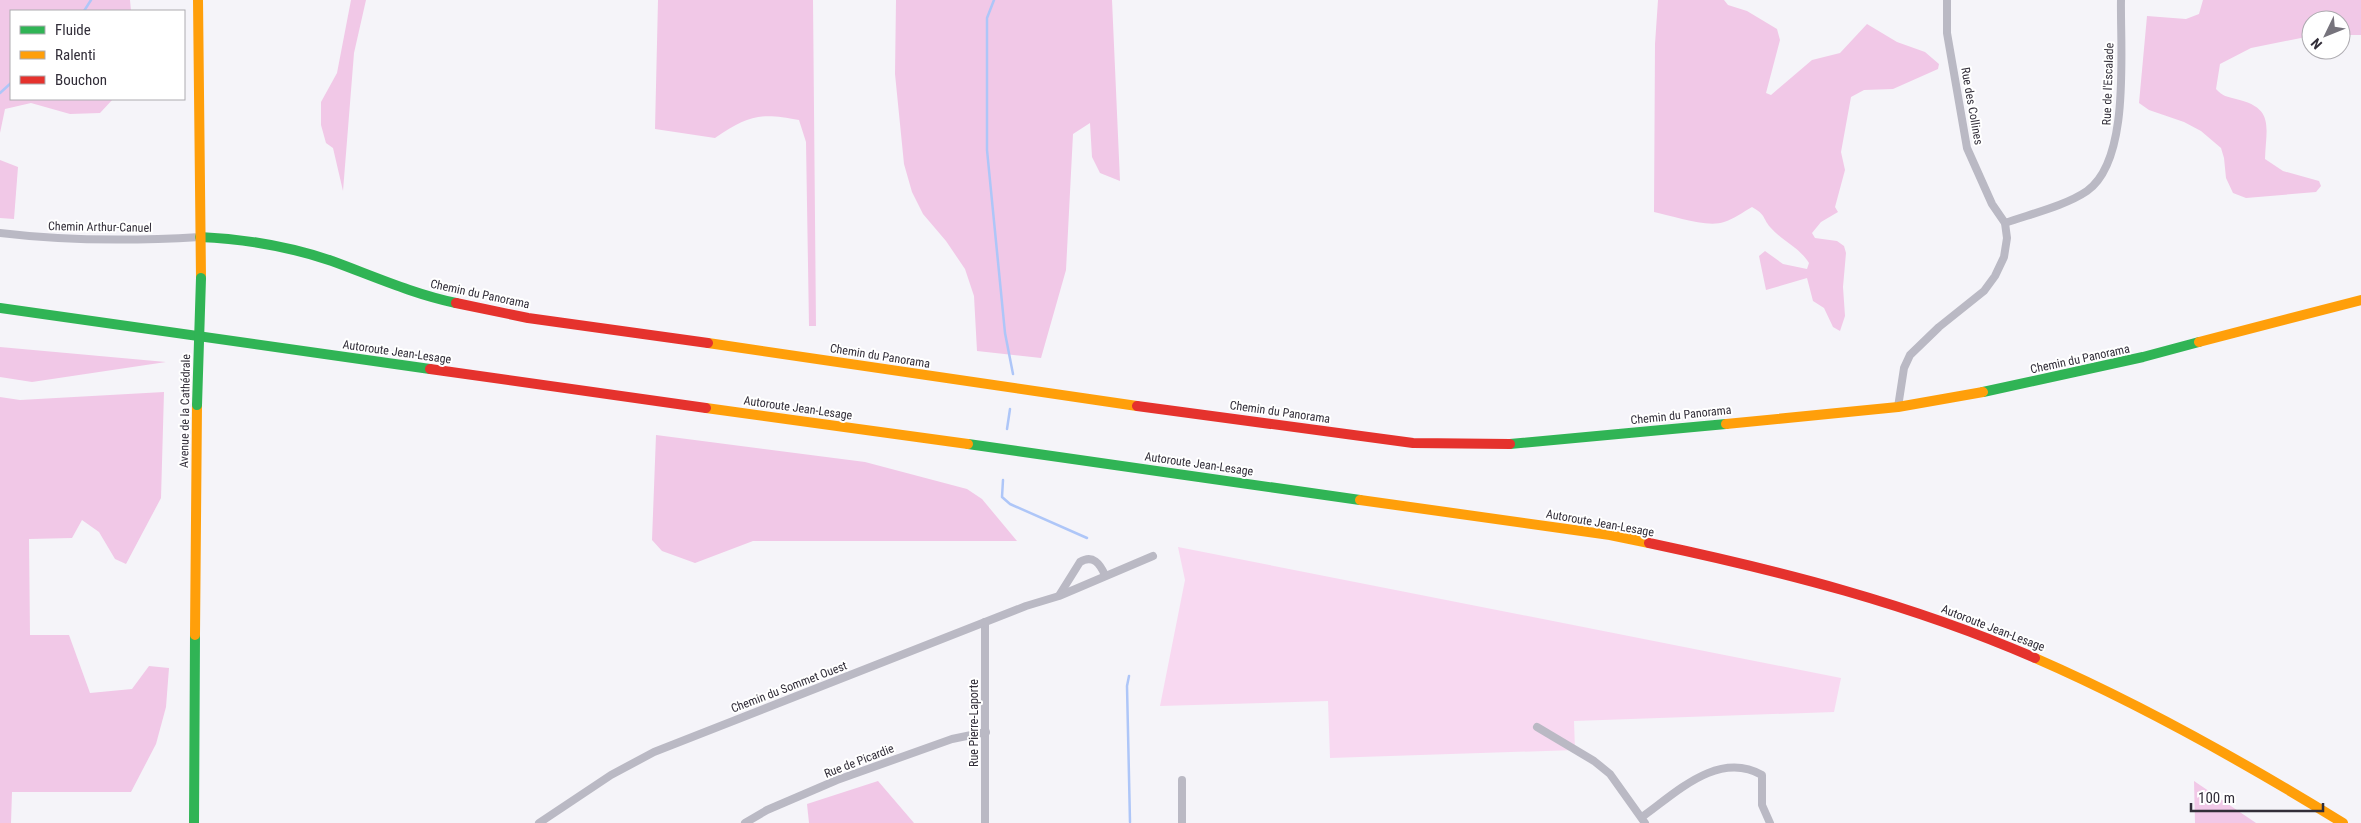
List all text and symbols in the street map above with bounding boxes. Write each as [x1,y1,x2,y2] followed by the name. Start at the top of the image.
[10,10,185,100] legend
[2301,10,2351,60] north arrow
[55,21,91,39] text: Fluide
[2308,35,2325,52] text: N
[2100,42,2116,125] street label: Rue de l'Escalade
[55,46,96,64] text: Ralenti
[1958,66,1986,146] street label: Rue des Collines
[55,71,107,89] text: Bouchon
[48,219,152,235] street label: Chemin Arthur-Canuel
[429,277,531,311] street label: Chemin du Panorama
[342,337,453,367] street label: Autoroute Jean-Lesage
[829,341,931,371] street label: Chemin du Panorama
[2029,342,2131,376] street label: Chemin du Panorama
[177,354,193,468] street label: Avenue de la Cathédrale
[743,393,854,423] street label: Autoroute Jean-Lesage
[1229,398,1331,426] street label: Chemin du Panorama
[1630,403,1732,427] street label: Chemin du Panorama
[1144,449,1255,479] street label: Autoroute Jean-Lesage
[1545,507,1655,539] street label: Autoroute Jean-Lesage
[1939,602,2047,654] street label: Autoroute Jean-Lesage
[729,658,849,716] street label: Chemin du Sommet Ouest
[967,679,981,767] street label: Rue Pierre-Laporte
[822,741,896,781] street label: Rue de Picardie
[2191,780,2324,812] scale bar
[2198,789,2235,807] text: 100 m

